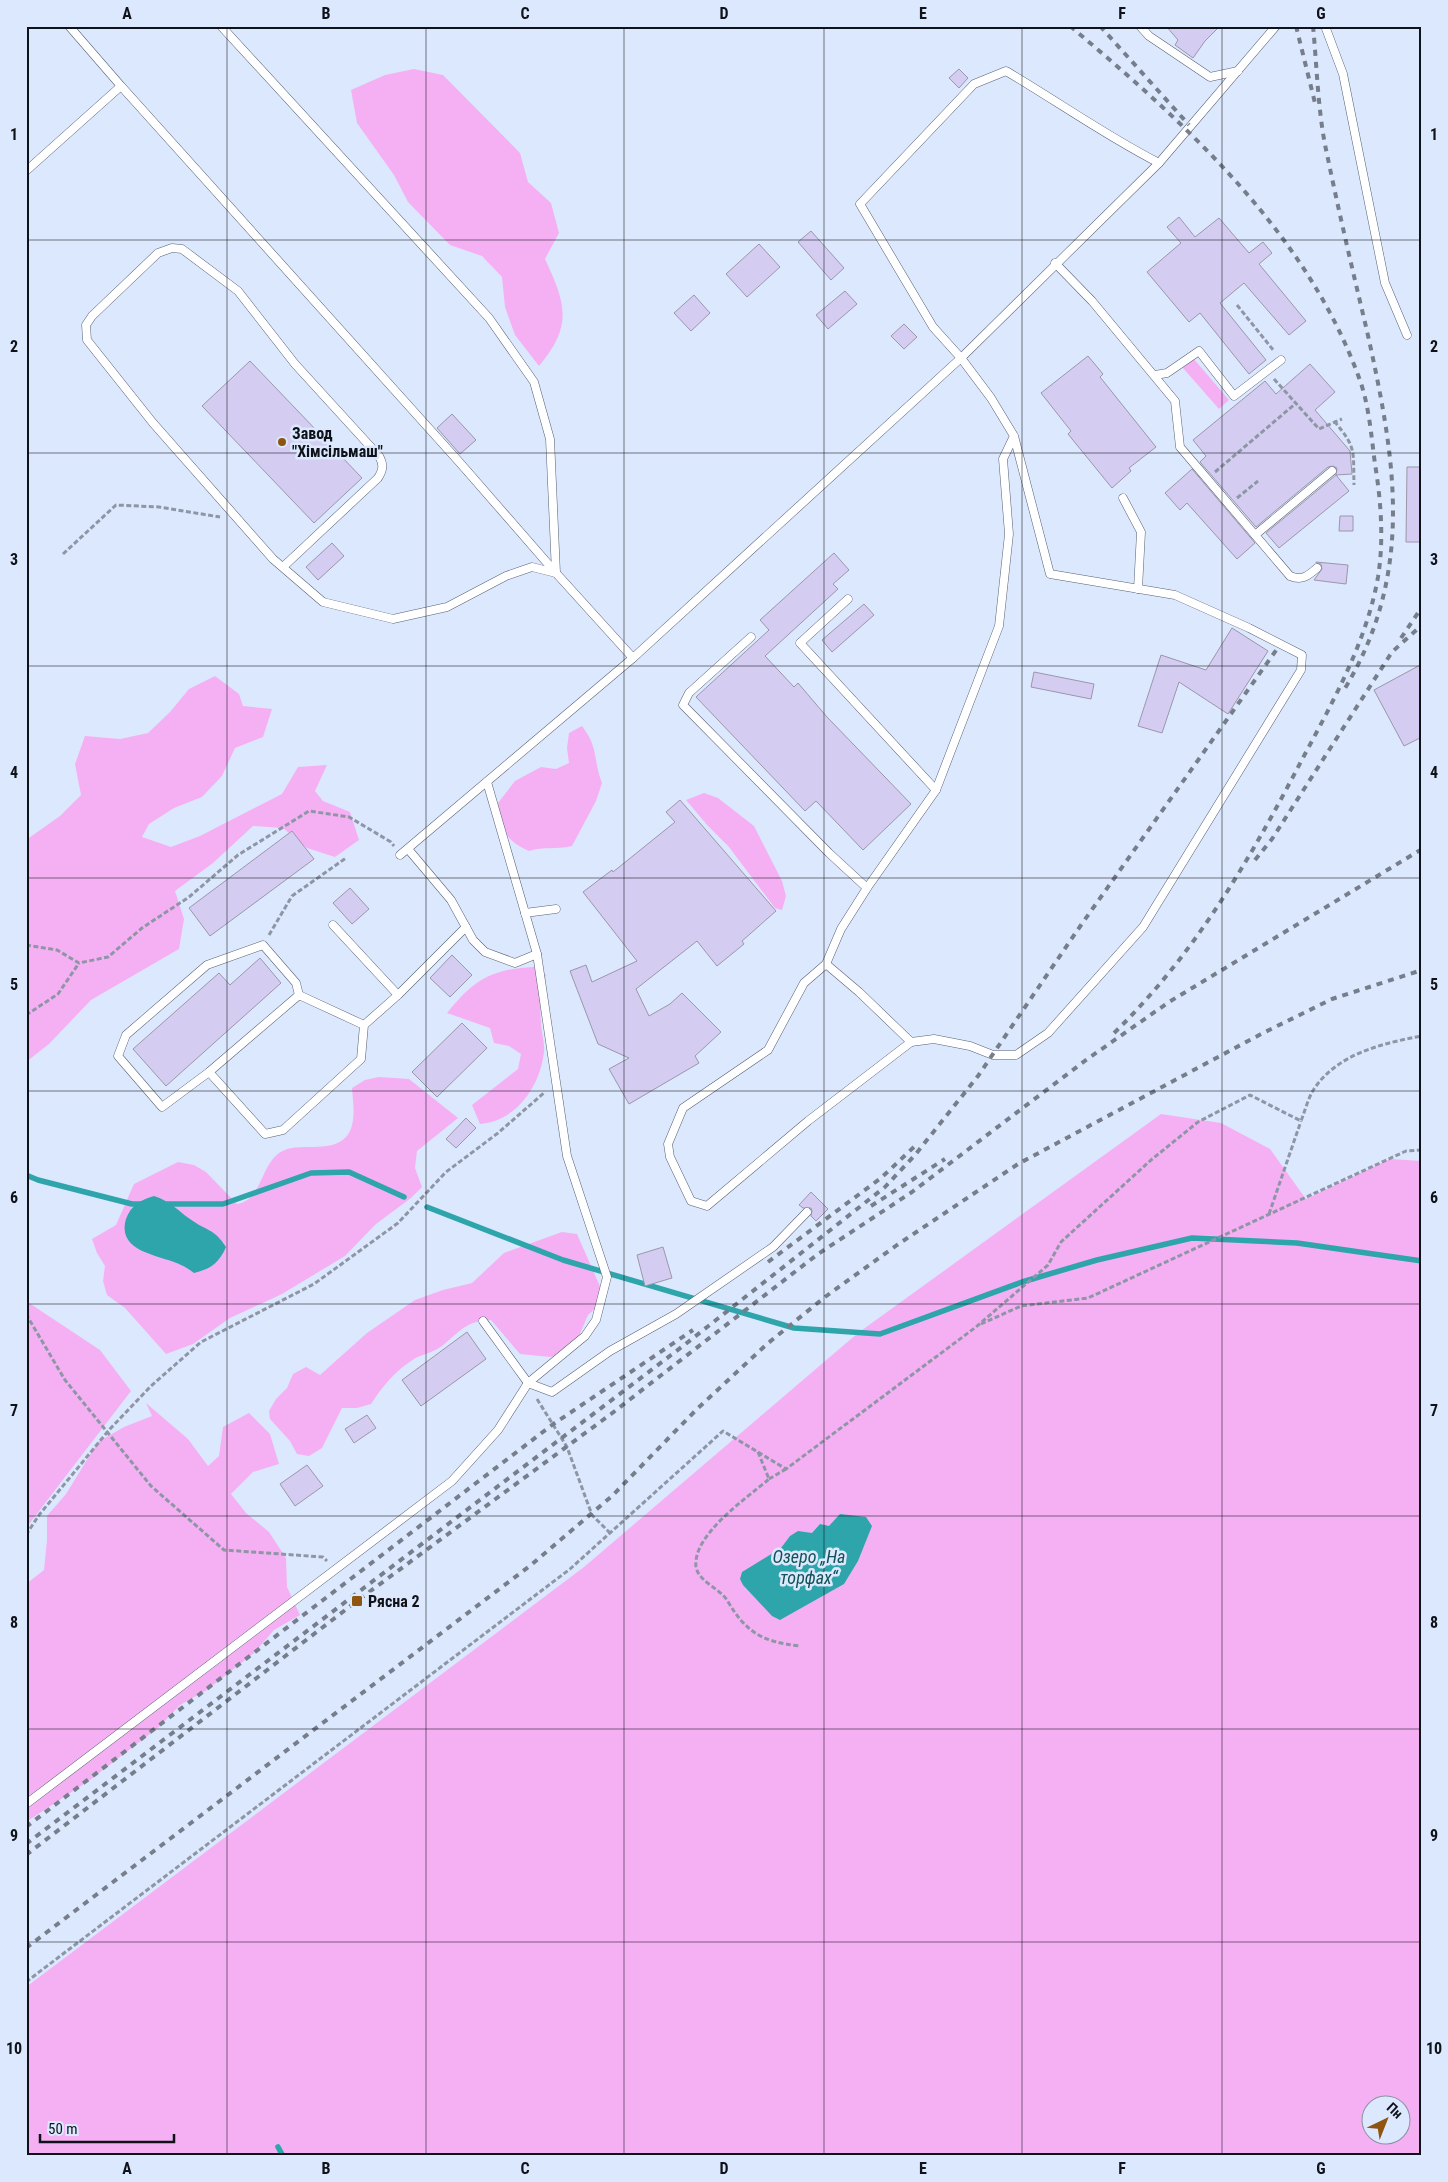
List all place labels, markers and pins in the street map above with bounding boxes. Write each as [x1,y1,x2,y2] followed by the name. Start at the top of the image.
[292,424,383,461] place label: Завод "Хімсільмаш"
[276,436,288,448] marker: Завод "Хімсільмаш"
[368,1592,420,1611] place label: Рясна 2
[350,1594,364,1608] marker: Рясна 2

